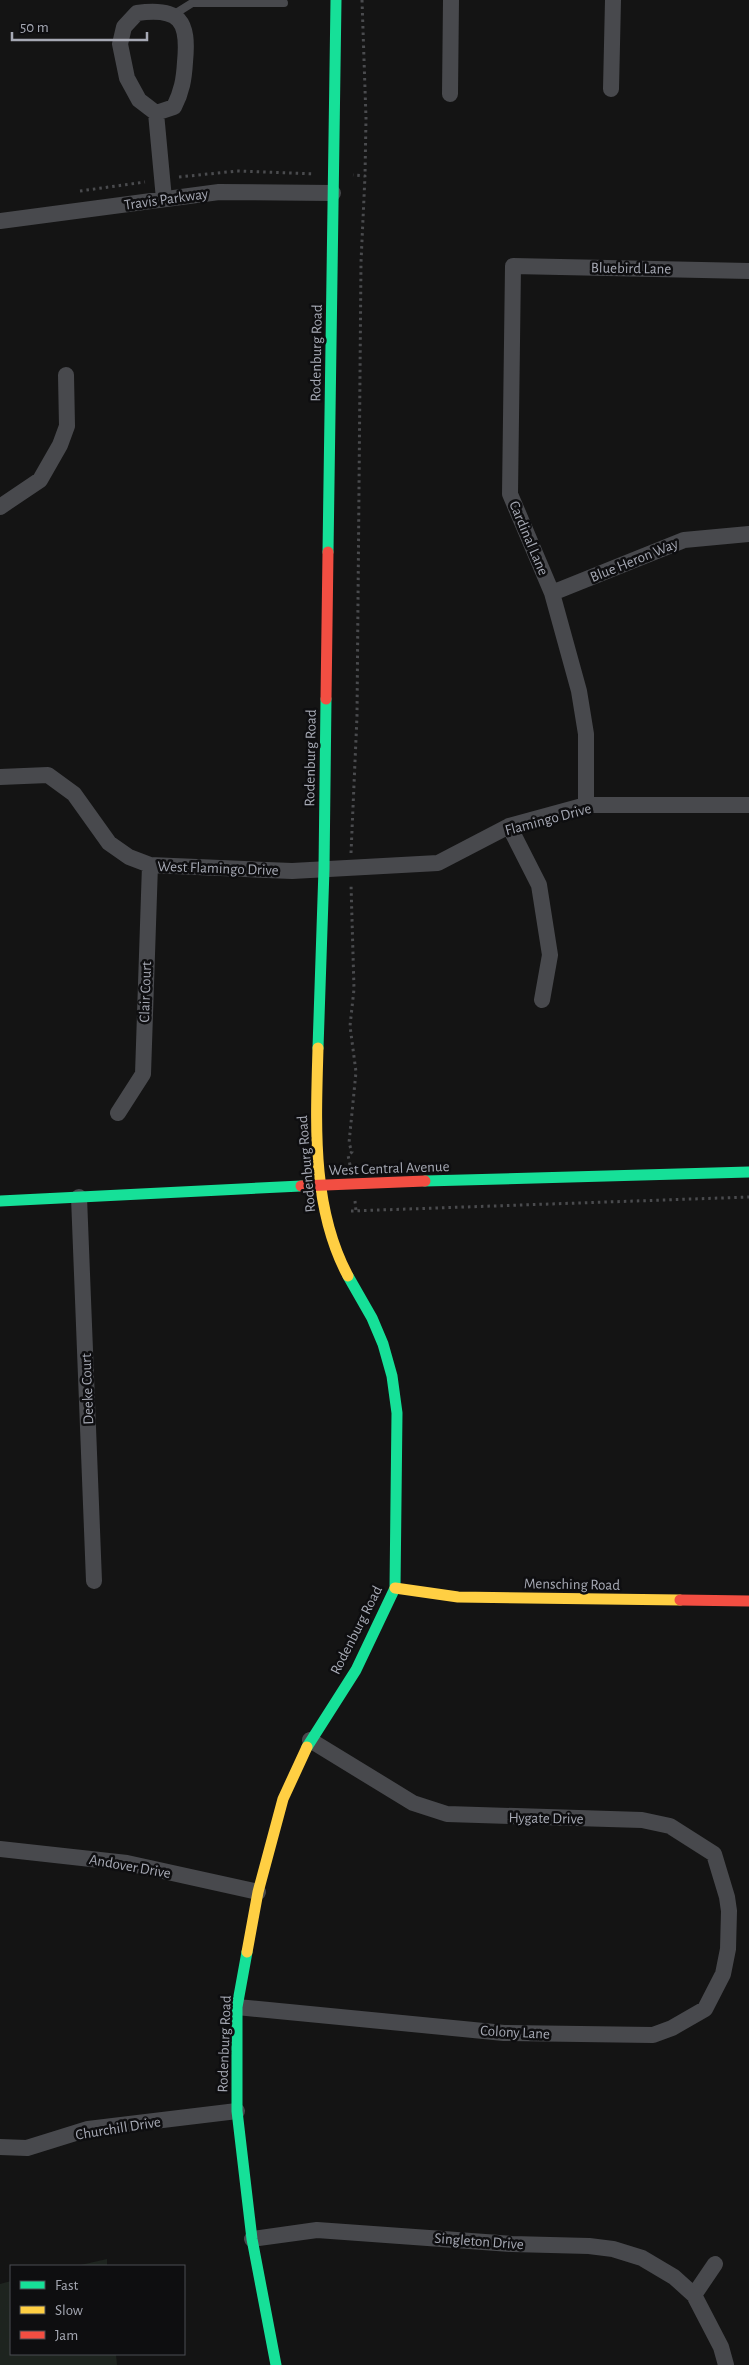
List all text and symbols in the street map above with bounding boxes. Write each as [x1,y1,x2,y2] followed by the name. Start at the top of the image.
[12,10,148,42] scale bar
[20,20,49,35] text: 50 m
[123,186,210,213] street label: Travis Parkway
[591,260,671,277] street label: Bluebird Lane
[308,304,325,402] street label: Rodenburg Road
[506,499,551,578] street label: Cardinal Lane
[588,536,681,585] street label: Blue Heron Way
[302,709,319,807] street label: Rodenburg Road
[503,801,593,838] street label: Flamingo Drive
[157,859,279,878] street label: West Flamingo Drive
[137,961,154,1023] street label: Clair Court
[295,1115,318,1213] street label: Rodenburg Road
[328,1159,450,1178] street label: West Central Avenue
[79,1353,96,1425] street label: Deeke Court
[524,1576,620,1593] street label: Mensching Road
[328,1583,385,1677] street label: Rodenburg Road
[508,1810,584,1827] street label: Hygate Drive
[88,1852,172,1881] street label: Andover Drive
[215,1995,234,2093] street label: Rodenburg Road
[480,2023,550,2042] street label: Colony Lane
[74,2114,162,2143] street label: Churchill Drive
[434,2231,524,2252] street label: Singleton Drive
[10,2265,185,2355] legend
[55,2278,79,2293] text: Fast
[55,2303,83,2318] text: Slow
[55,2328,78,2343] text: Jam

